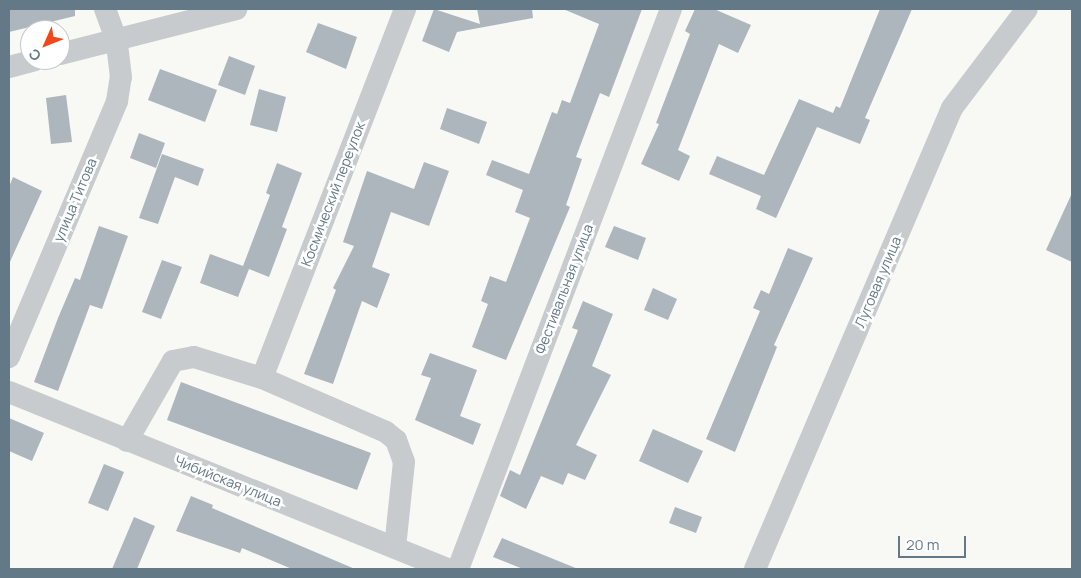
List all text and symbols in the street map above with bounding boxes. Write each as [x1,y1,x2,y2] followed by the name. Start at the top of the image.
[20,20,70,70] north arrow
[24,45,45,65] text: С
[298,119,368,269] street label: Космический переулок
[50,156,100,244] street label: улица Титова
[532,222,596,356] street label: Фестивальная улица
[851,234,905,330] street label: Луговая улица
[172,452,284,510] street label: Чибийская улица
[901,526,968,558] scale bar
[906,534,939,555] text: 20 m

